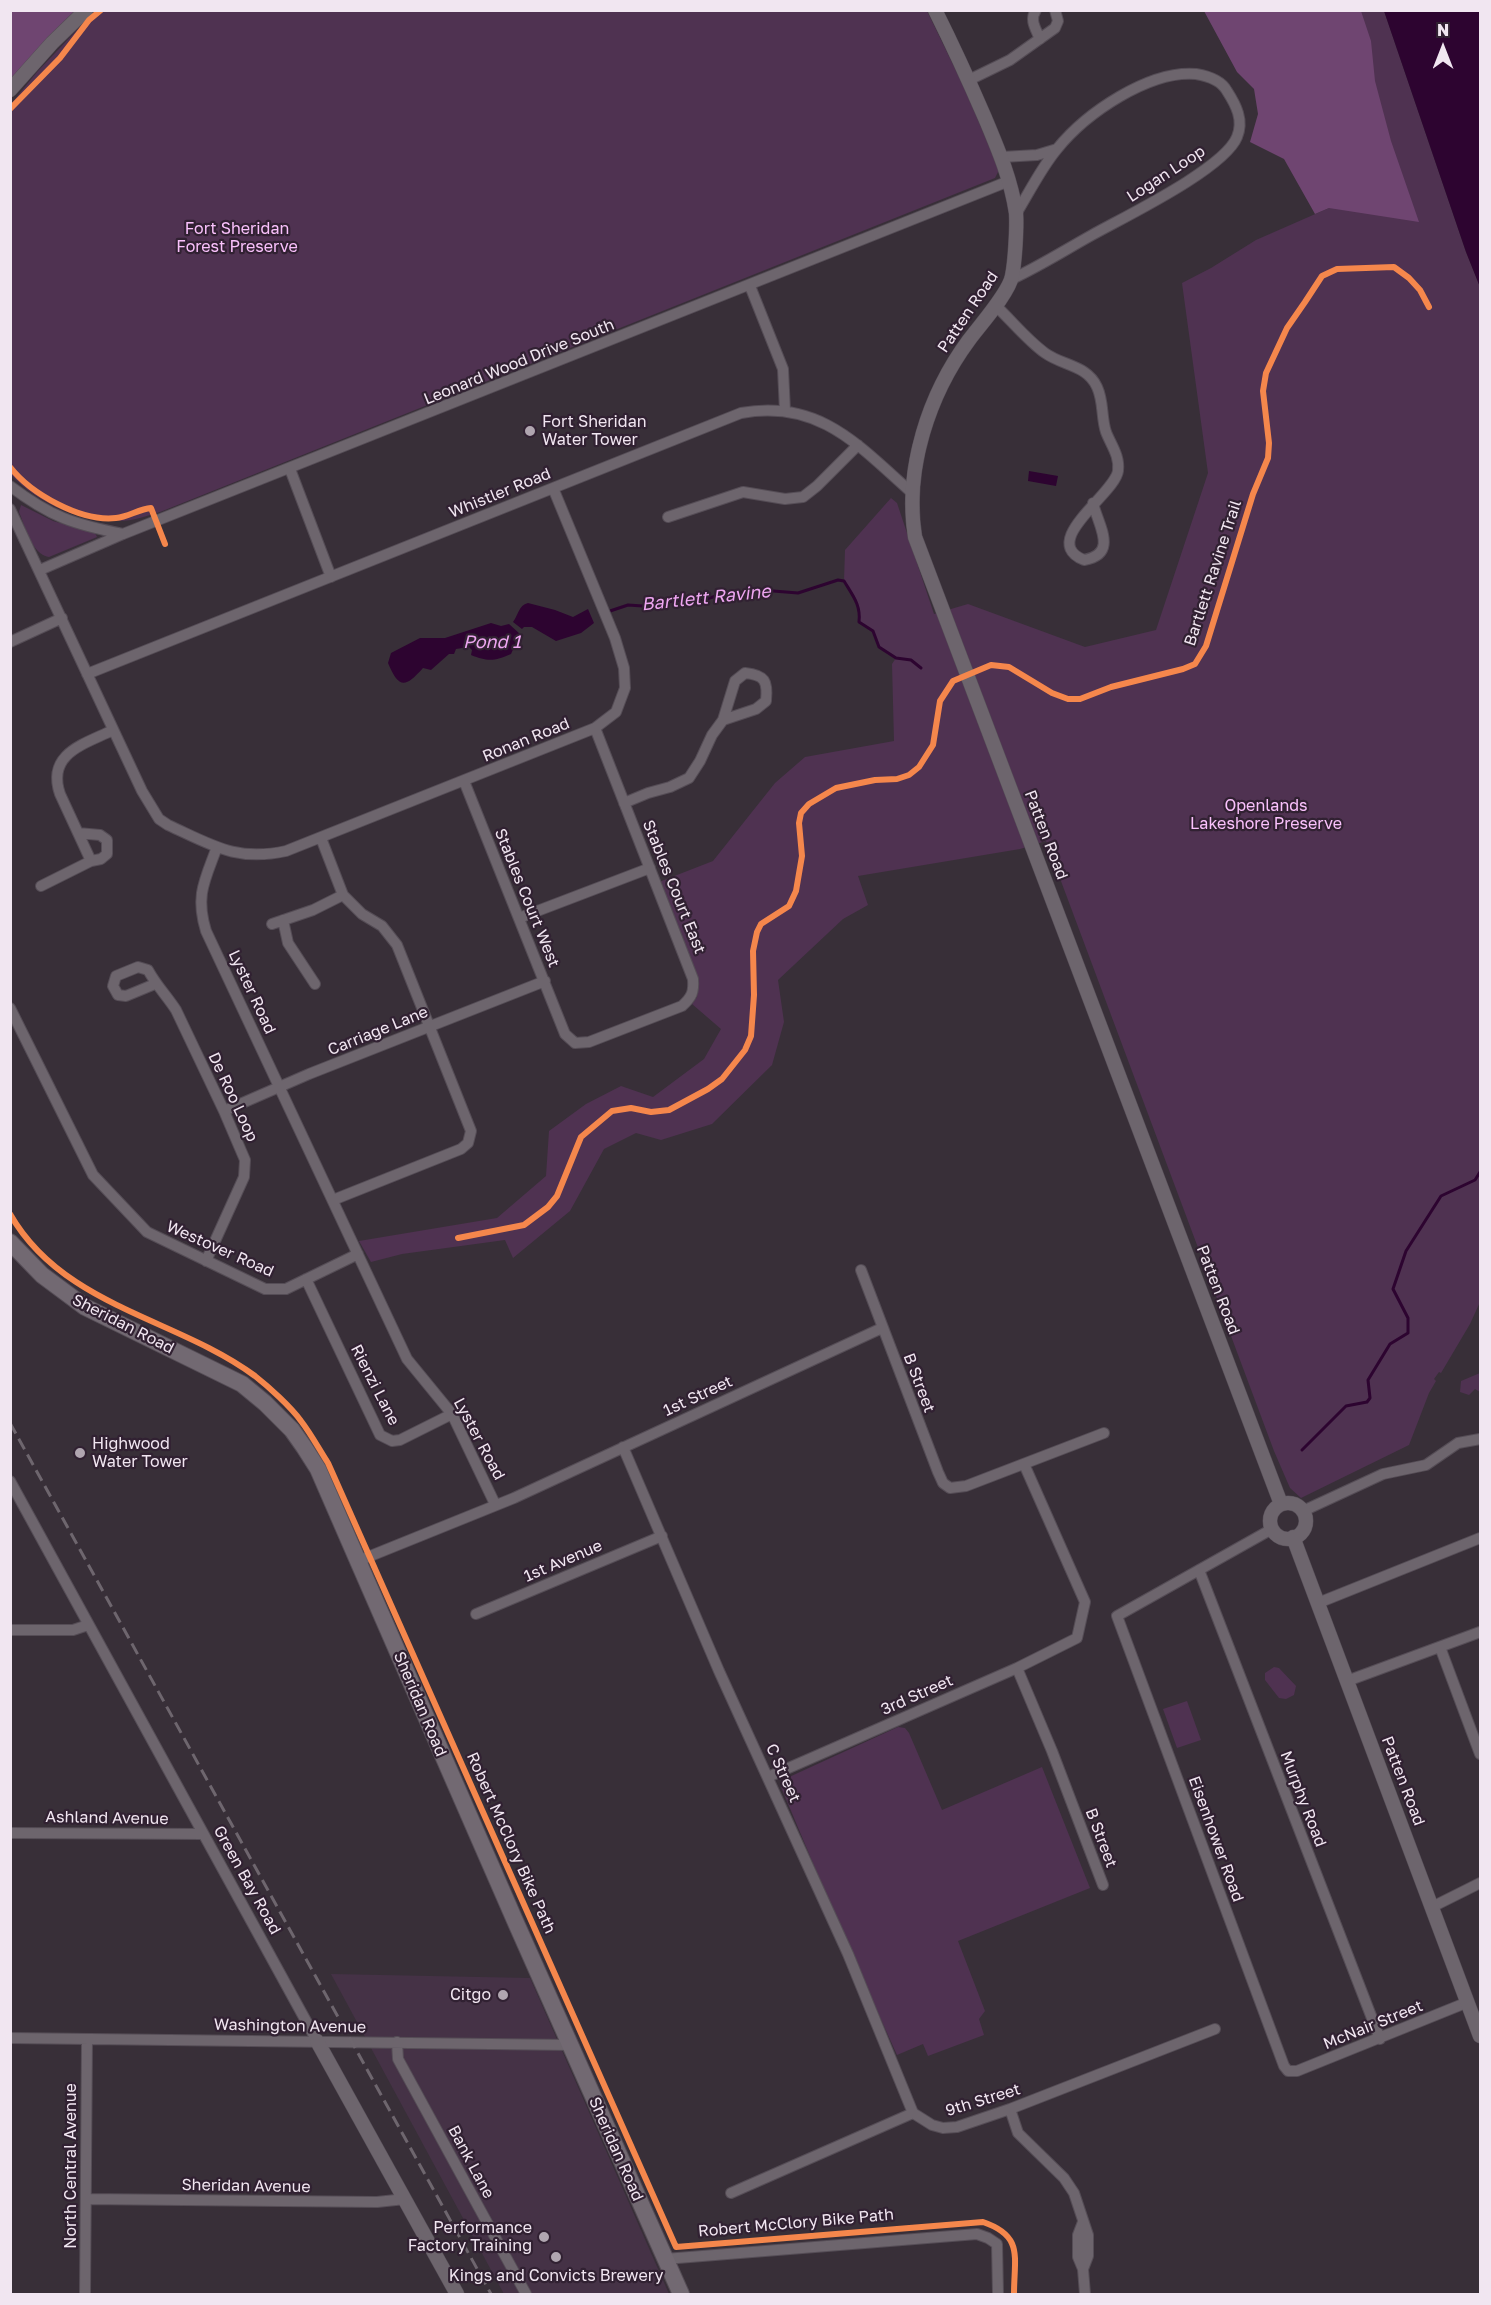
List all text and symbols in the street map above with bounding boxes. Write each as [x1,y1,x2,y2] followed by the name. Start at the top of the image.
[1413,18,1473,78] north arrow
[1437,20,1449,40] text: N
[1123,142,1209,206] street label: Logan Loop
[176,219,298,257] park label: Fort Sheridan Forest Preserve
[934,268,1002,356] street label: Patten Road
[421,315,617,409] street label: Leonard Wood Drive South
[542,412,647,450] place label: Fort Sheridan Water Tower
[523,424,537,438] marker: Fort Sheridan Water Tower
[446,464,554,522] street label: Whistler Road
[1180,498,1246,648] street label: Bartlett Ravine Trail
[640,580,772,616] water label: Bartlett Ravine
[463,631,521,653] water label: Pond 1
[480,714,572,766] street label: Ronan Road
[1020,788,1072,882] street label: Patten Road
[1190,796,1342,834] park label: Openlands Lakeshore Preserve
[638,817,710,957] street label: Stables Court East
[490,826,564,970] street label: Stables Court West
[224,947,280,1037] street label: Lyster Road
[325,1002,431,1060] street label: Carriage Lane
[204,1049,262,1145] street label: De Roo Loop
[163,1217,277,1281] street label: Westover Road
[1192,1243,1244,1337] street label: Patten Road
[69,1290,177,1358] street label: Sheridan Road
[346,1341,404,1429] street label: Rienzi Lane
[899,1351,939,1415] street label: B Street
[660,1372,736,1420] street label: 1st Street
[449,1395,509,1483] street label: Lyster Road
[92,1434,188,1472] place label: Highwood Water Tower
[73,1446,87,1460] marker: Highwood Water Tower
[521,1536,605,1586] street label: 1st Avenue
[389,1649,451,1759] street label: Sheridan Road
[878,1671,956,1719] street label: 3rd Street
[1377,1734,1429,1828] street label: Patten Road
[762,1741,804,1805] street label: C Street
[1276,1748,1330,1850] street label: Murphy Road
[462,1749,560,1937] street label: Robert McClory Bike Path
[1184,1773,1248,1905] street label: Eisenhower Road
[1081,1806,1121,1870] street label: B Street
[45,1807,169,1829] street label: Ashland Avenue
[209,1822,285,1938] street label: Green Bay Road
[450,1985,491,2005] place label: Citgo
[496,1988,510,2002] marker: Citgo
[1320,1996,1426,2054] street label: McNair Street
[214,2015,366,2037] street label: Washington Avenue
[943,2080,1023,2120] street label: 9th Street
[61,2083,81,2249] street label: North Central Avenue
[584,2094,648,2204] street label: Sheridan Road
[444,2122,498,2202] street label: Bank Lane
[181,2175,311,2197] street label: Sheridan Avenue
[697,2205,895,2241] street label: Robert McClory Bike Path
[408,2218,532,2256] place label: Performance Factory Training
[537,2230,551,2244] marker: Performance Factory Training
[549,2250,563,2264] marker: Kings and Convicts Brewery
[449,2266,663,2286] place label: Kings and Convicts Brewery

